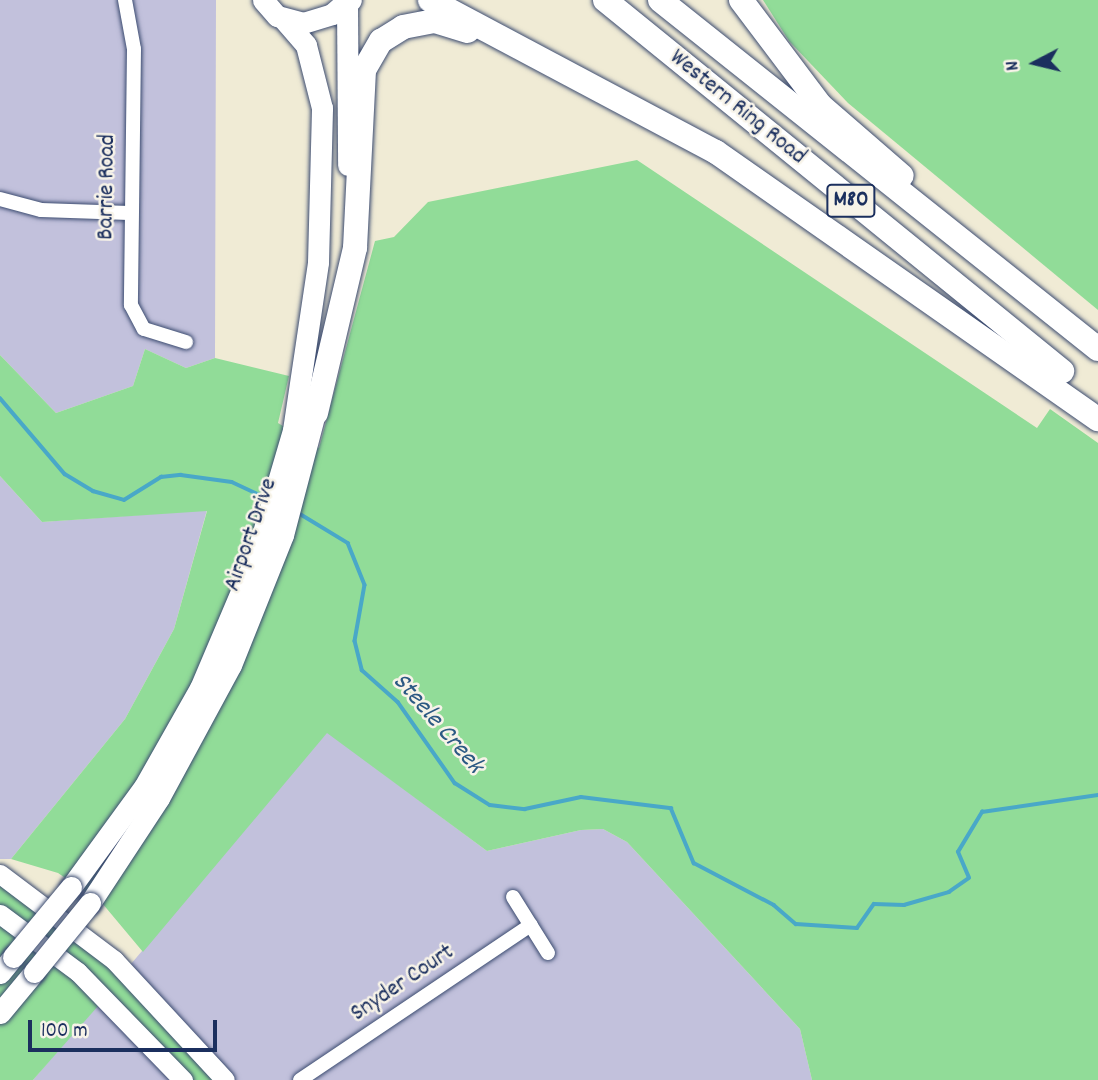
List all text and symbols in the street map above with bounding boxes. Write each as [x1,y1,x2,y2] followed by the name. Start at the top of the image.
[1000,28,1070,98] north arrow
[663,44,811,172] street label: Western Ring Road
[1000,59,1028,72] text: N
[93,134,123,240] street label: Barrie Road
[825,182,877,220] road number: M80
[219,475,285,595] street label: Airport Drive
[385,667,489,781] water label: Steele Creek
[346,939,460,1029] street label: Snyder Court
[32,1006,220,1050] scale bar
[41,1017,88,1047] text: 100 m

